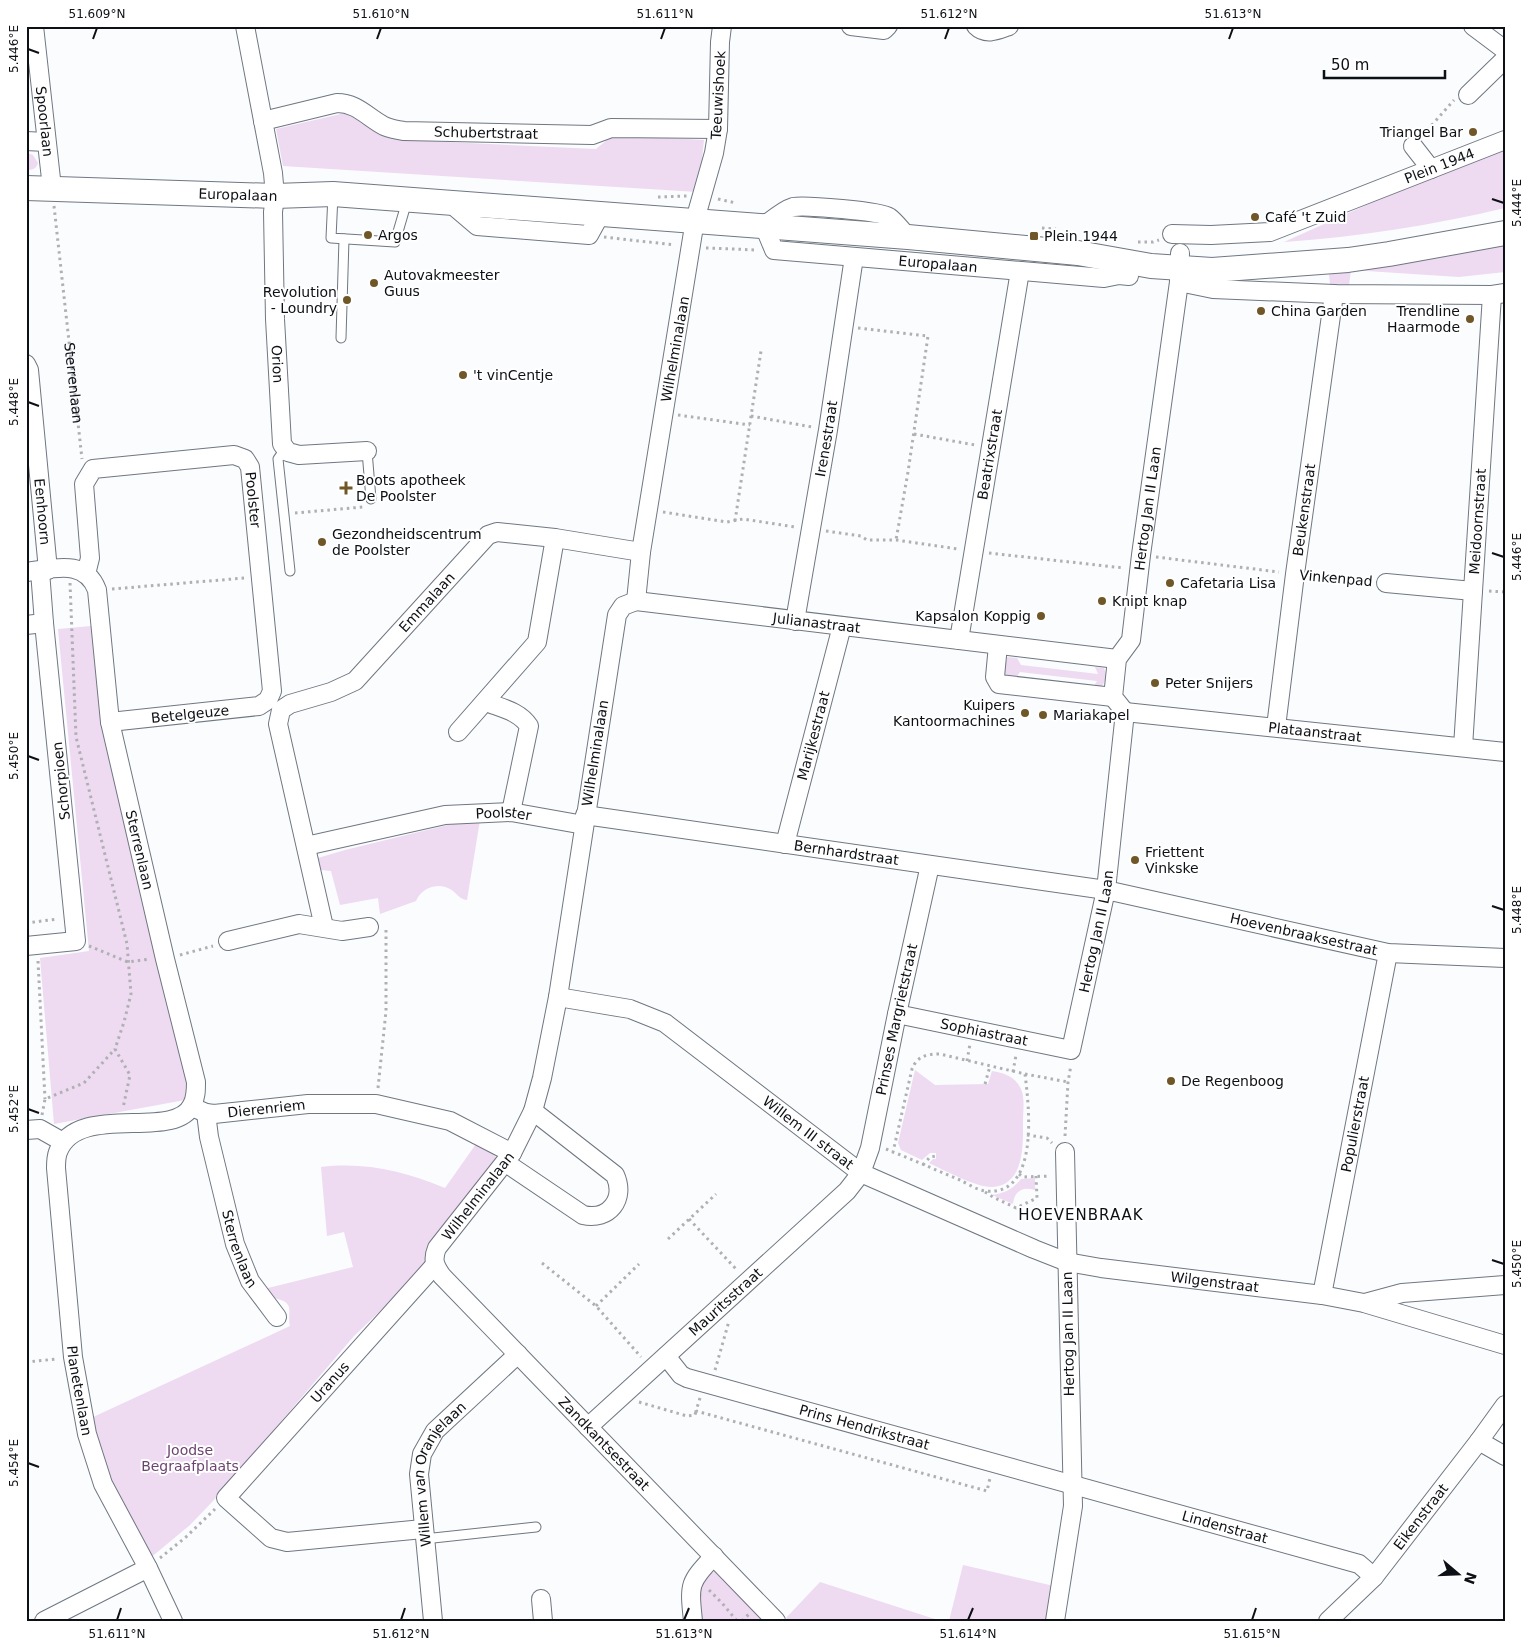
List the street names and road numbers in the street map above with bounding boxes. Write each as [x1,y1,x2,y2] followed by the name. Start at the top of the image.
[708,49,728,141] street label: Teeuwishoek
[33,85,56,157] street label: Spoorlaan
[434,124,539,142] street label: Schubertstraat
[1402,145,1477,187] street label: Plein 1944
[198,186,278,204] street label: Europalaan
[898,253,978,275] street label: Europalaan
[658,295,692,403] street label: Wilhelminalaan
[61,342,86,424] street label: Sterrenlaan
[268,345,287,384] street label: Orion
[812,399,840,478] street label: Irenestraat
[974,408,1005,501] street label: Beatrixstraat
[1131,446,1164,571] street label: Hertog Jan II Laan
[1290,462,1318,557] street label: Beukenstraat
[1466,467,1489,575] street label: Meidoornstraat
[243,471,264,529] street label: Poolster
[31,478,54,546] street label: Eenhoorn
[1299,567,1373,589] street label: Vinkenpad
[396,569,458,635] street label: Emmalaan
[771,609,862,636] street label: Julianastraat
[794,689,833,782] street label: Marijkestraat
[579,699,611,807] street label: Wilhelminalaan
[150,702,230,726] street label: Betelgeuze
[1267,719,1363,745] street label: Plataanstraat
[49,741,73,821] street label: Schorpioen
[475,804,533,824] street label: Poolster
[123,808,157,891] street label: Sterrenlaan
[793,837,900,868] street label: Bernhardstraat
[1076,869,1116,994] street label: Hertog Jan II Laan
[1228,910,1380,959] street label: Hoevenbraaksestraat
[873,942,920,1097] street label: Prinses Margrietstraat
[939,1015,1030,1049] street label: Sophiastraat
[1338,1074,1372,1174] street label: Populierstraat
[760,1093,857,1173] street label: Willem III straat
[227,1096,306,1121] street label: Dierenriem
[439,1149,517,1243] street label: Wilhelminalaan
[219,1208,260,1291] street label: Sterrenlaan
[686,1264,766,1339] street label: Mauritsstraat
[1170,1269,1260,1295] street label: Wilgenstraat
[1059,1271,1077,1397] street label: Hertog Jan II Laan
[64,1345,95,1437] street label: Planetenlaan
[307,1358,352,1406] street label: Uranus
[555,1393,653,1494] street label: Zandkantsestraat
[410,1399,469,1548] street label: Willem van Oranjelaan
[798,1401,932,1453] street label: Prins Hendrikstraat
[1390,1480,1451,1553] street label: Eikenstraat
[1180,1507,1270,1546] street label: Lindenstraat

